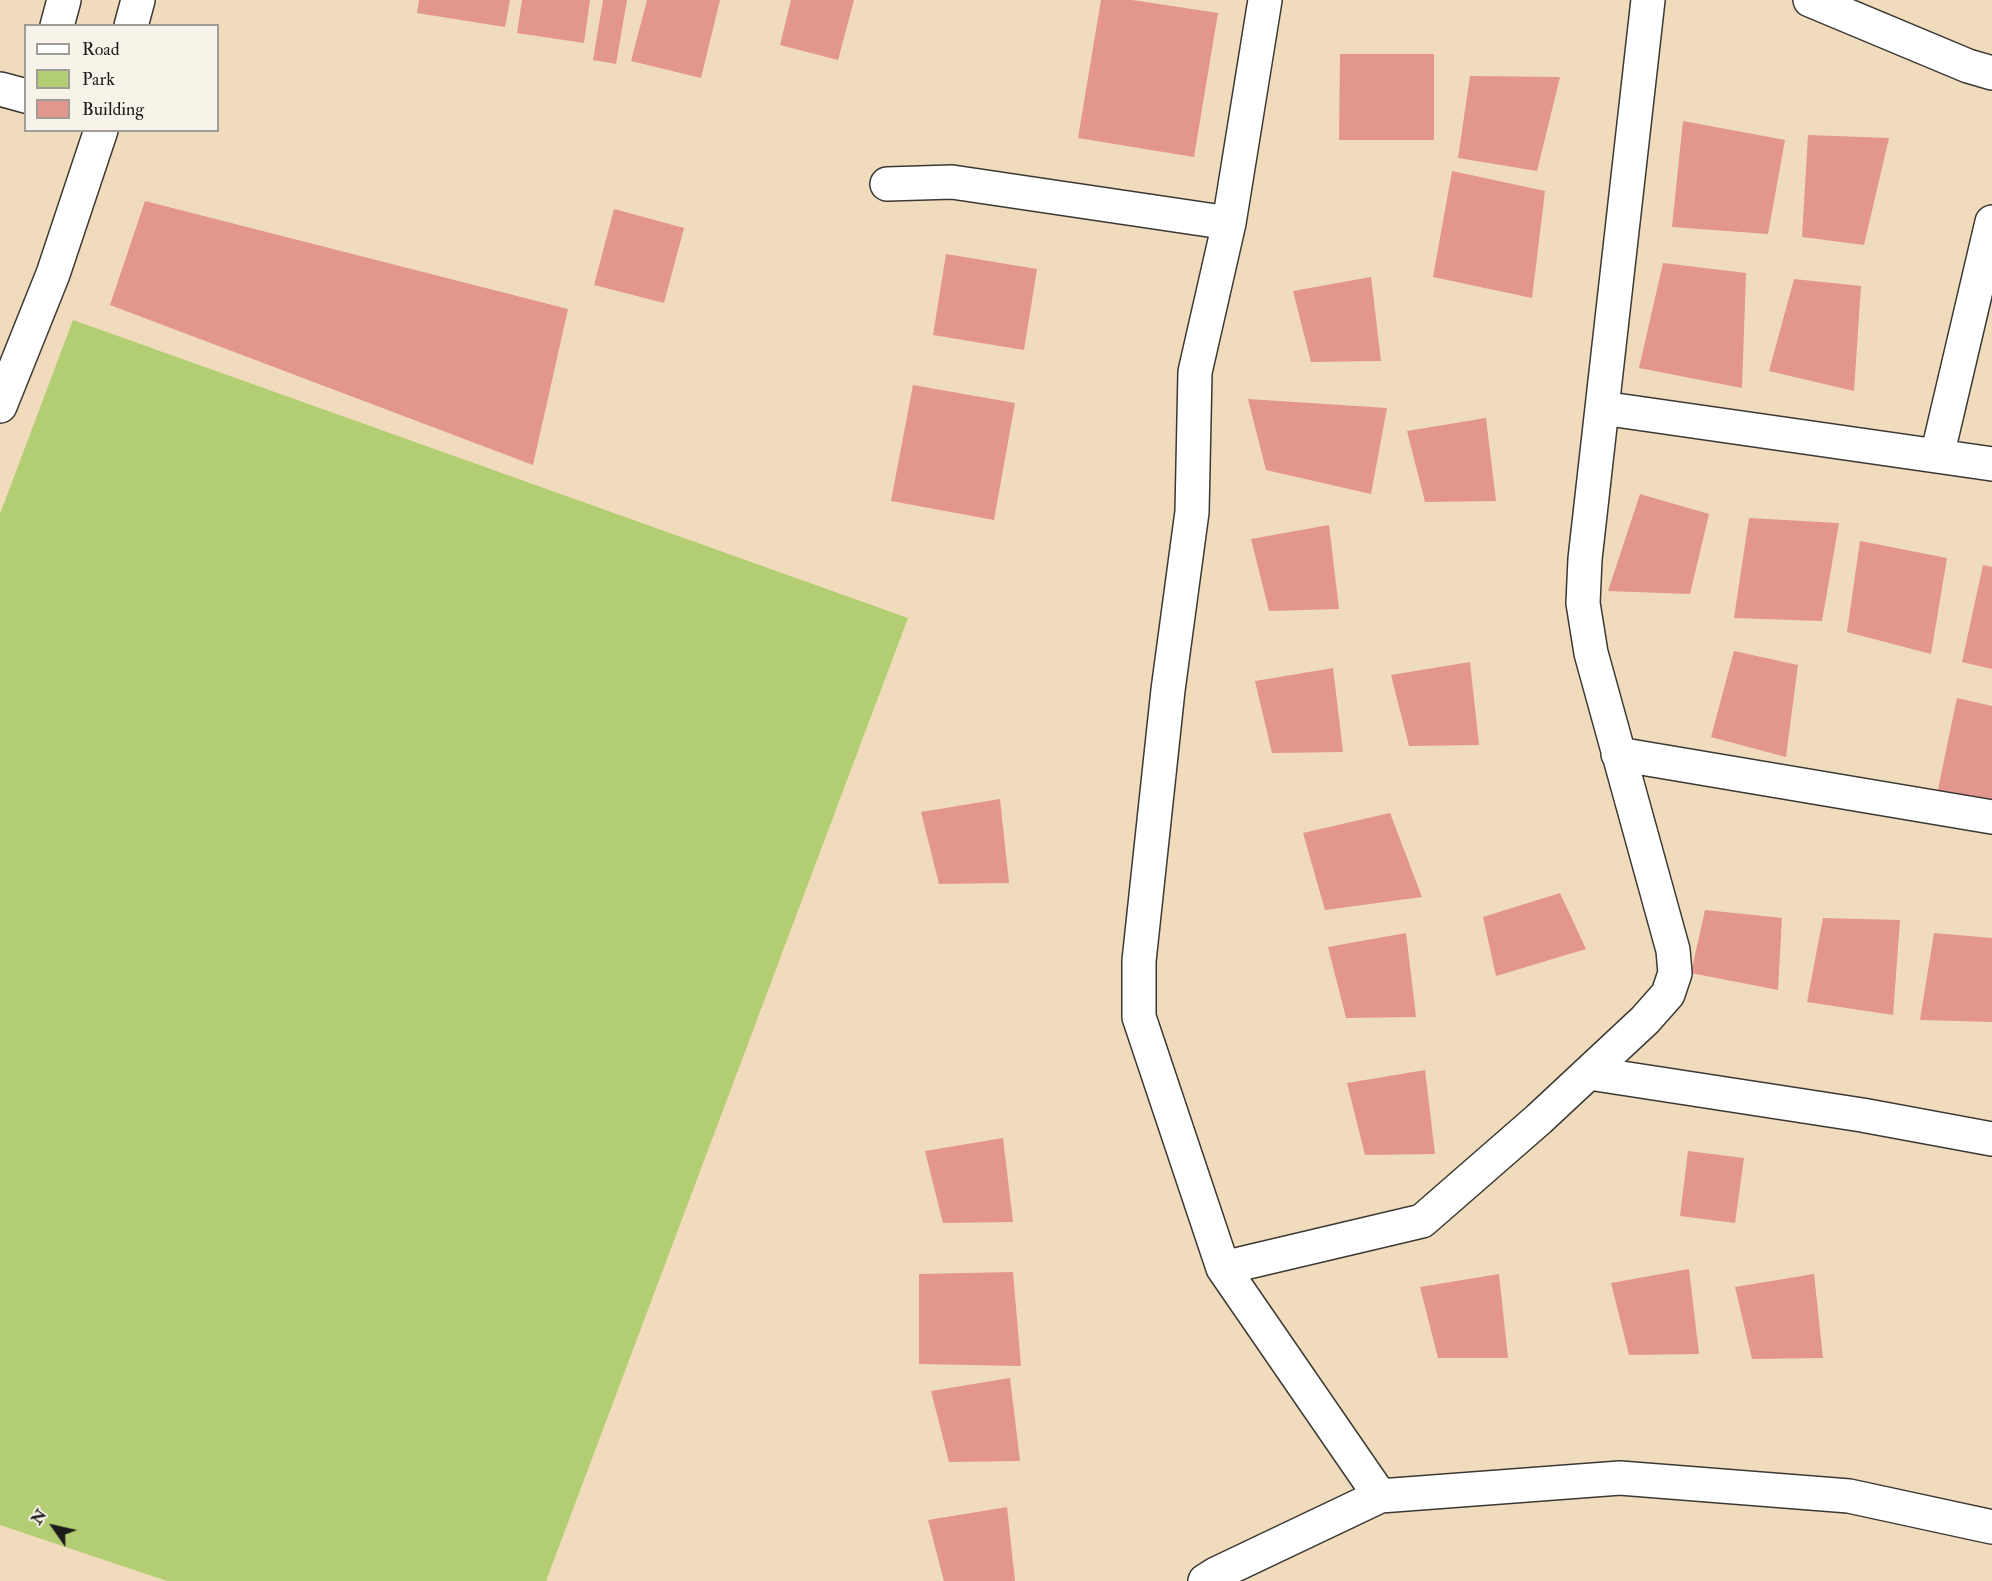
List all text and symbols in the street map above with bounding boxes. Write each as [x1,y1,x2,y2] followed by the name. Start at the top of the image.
[24,24,219,132] legend
[82,38,120,61] text: Road
[82,68,115,91] text: Park
[82,98,144,121] text: Building
[24,1497,84,1557] north arrow
[27,1505,51,1528] text: N

